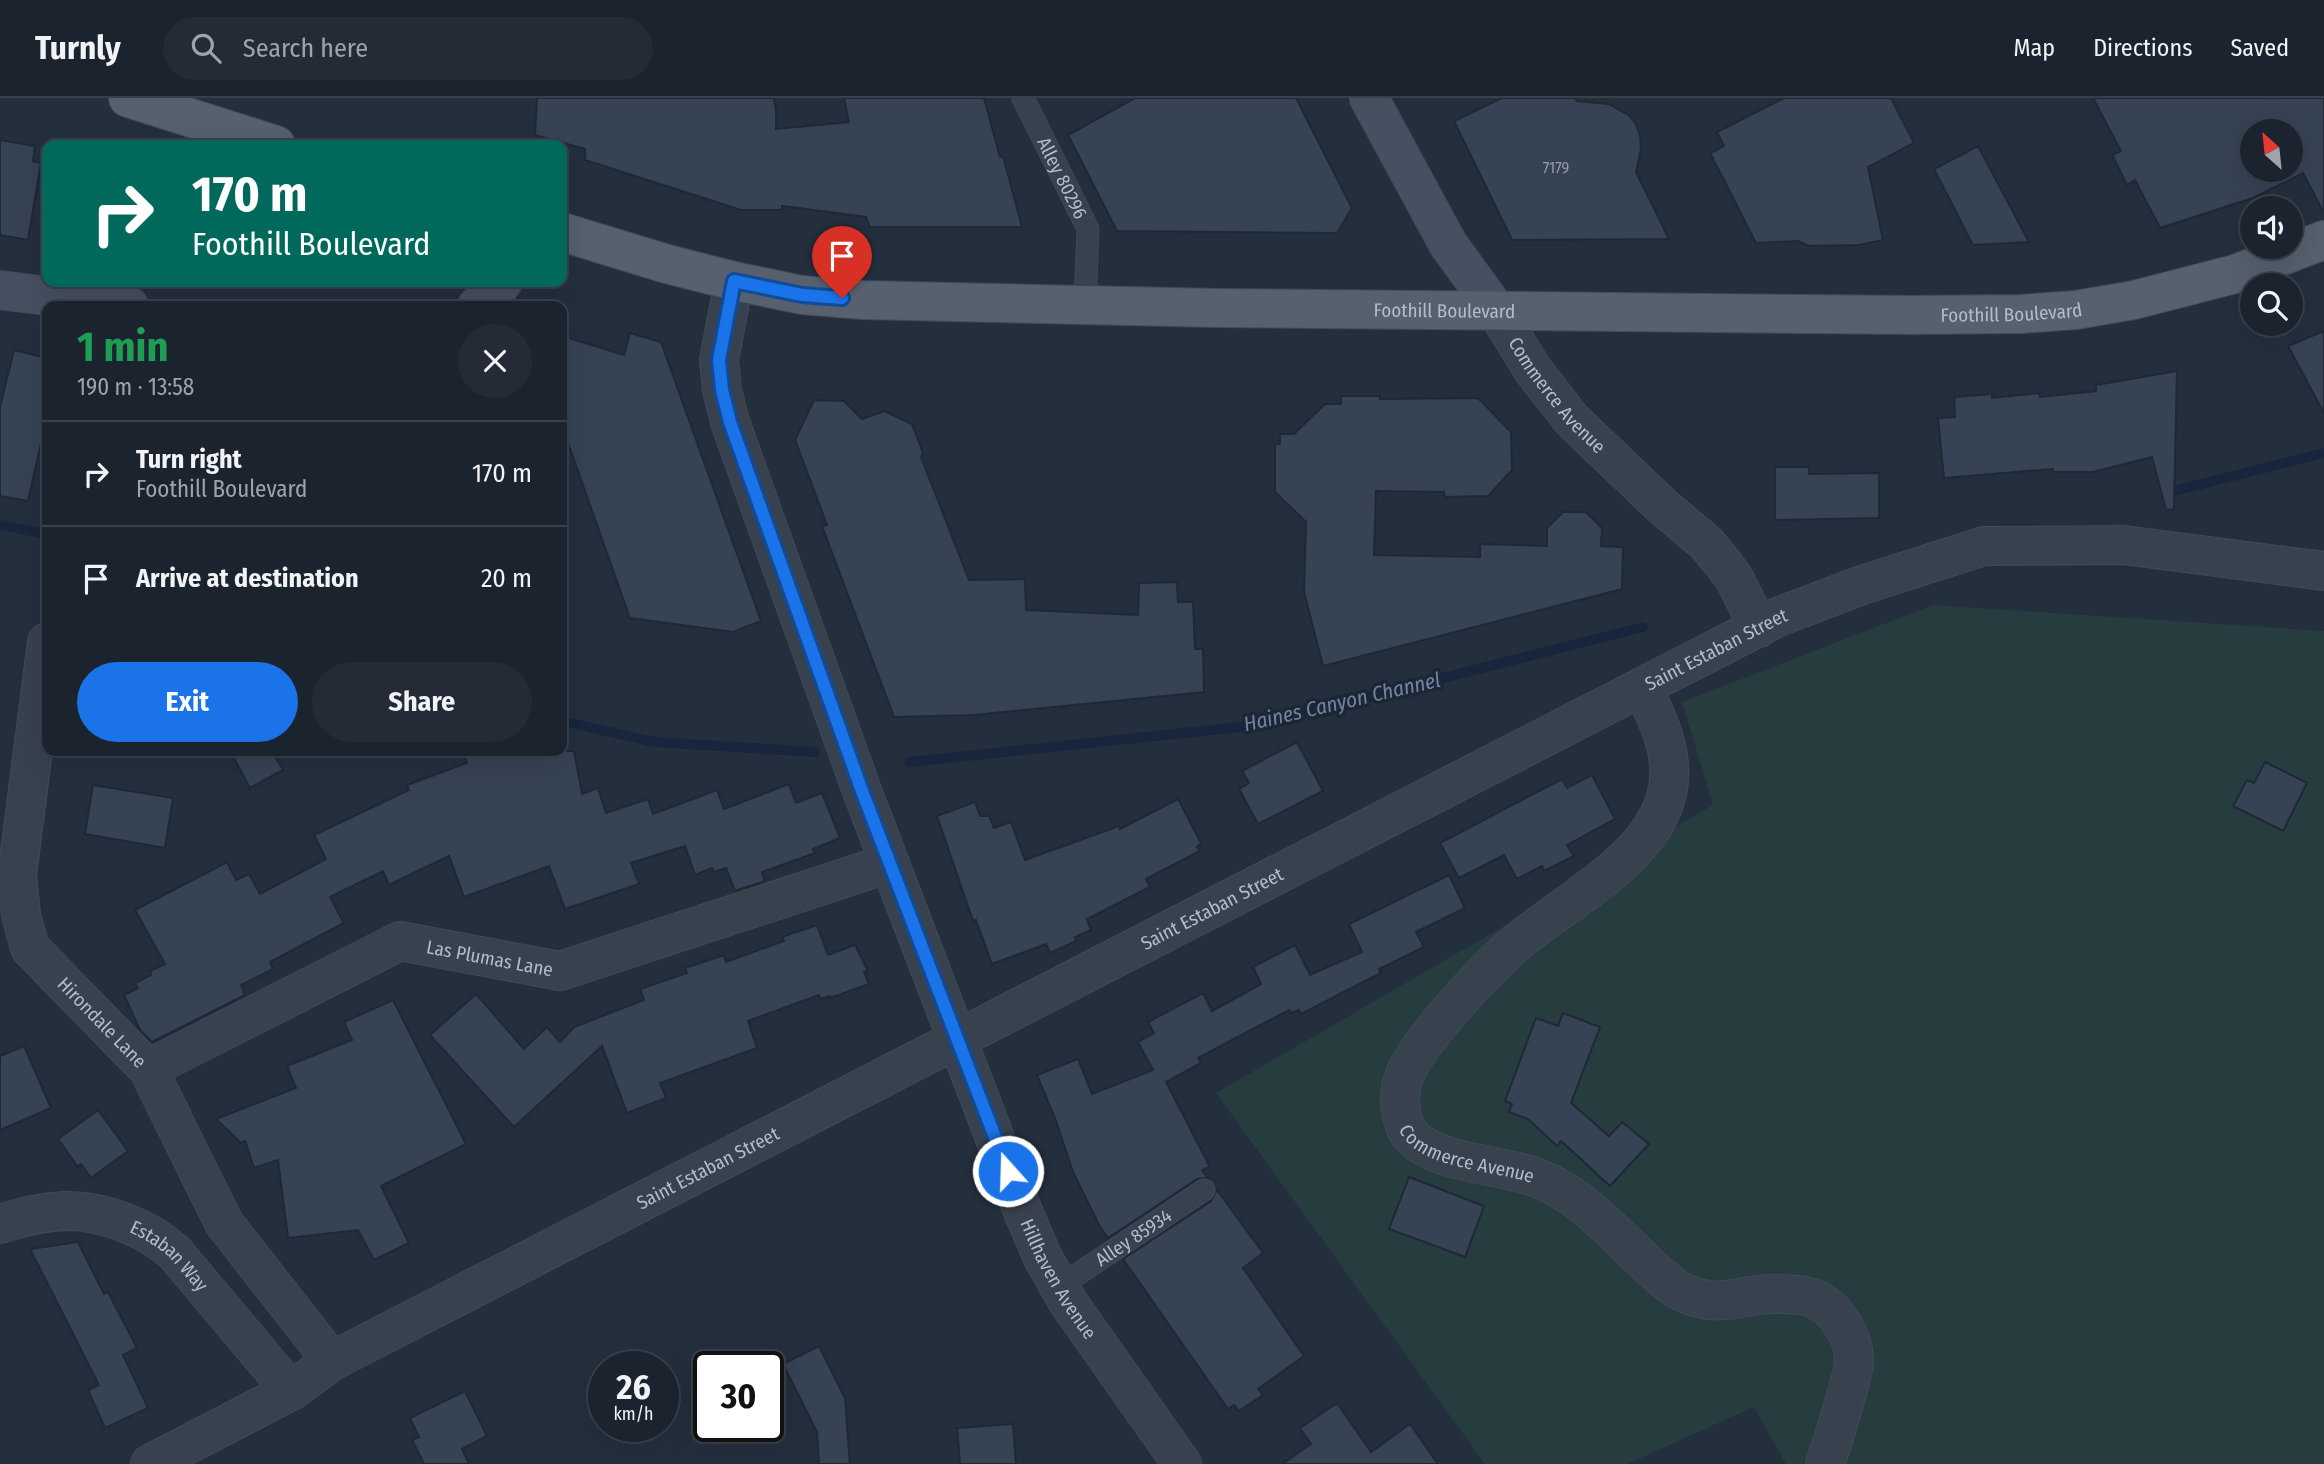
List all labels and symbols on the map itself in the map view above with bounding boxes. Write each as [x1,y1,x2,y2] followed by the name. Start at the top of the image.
[2240,119,2303,182] north arrow
[1033,133,1092,222] street label: Alley 80296
[1543,158,1569,177] house number: 7179
[812,226,872,298] pin
[1373,298,1515,323] street label: Foothill Boulevard
[1940,298,2084,326] street label: Foothill Boulevard
[1504,333,1611,458] street label: Commerce Avenue
[1641,603,1791,695] street label: Saint Estaban Street
[1241,667,1443,737] water label: Haines Canyon Channel
[1137,862,1288,954] street label: Saint Estaban Street
[425,935,555,981] street label: Las Plumas Lane
[53,972,152,1072] street label: Hirondale Lane
[633,1121,783,1214] street label: Saint Estaban Street
[1395,1121,1537,1187] street label: Commerce Avenue
[971,1134,1045,1208] position arrow
[1091,1204,1176,1271] street label: Alley 85934
[127,1215,214,1296] street label: Estaban Way
[1016,1215,1102,1343] street label: Hillhaven Avenue
[693,1351,784,1442] speed limit sign: 30

